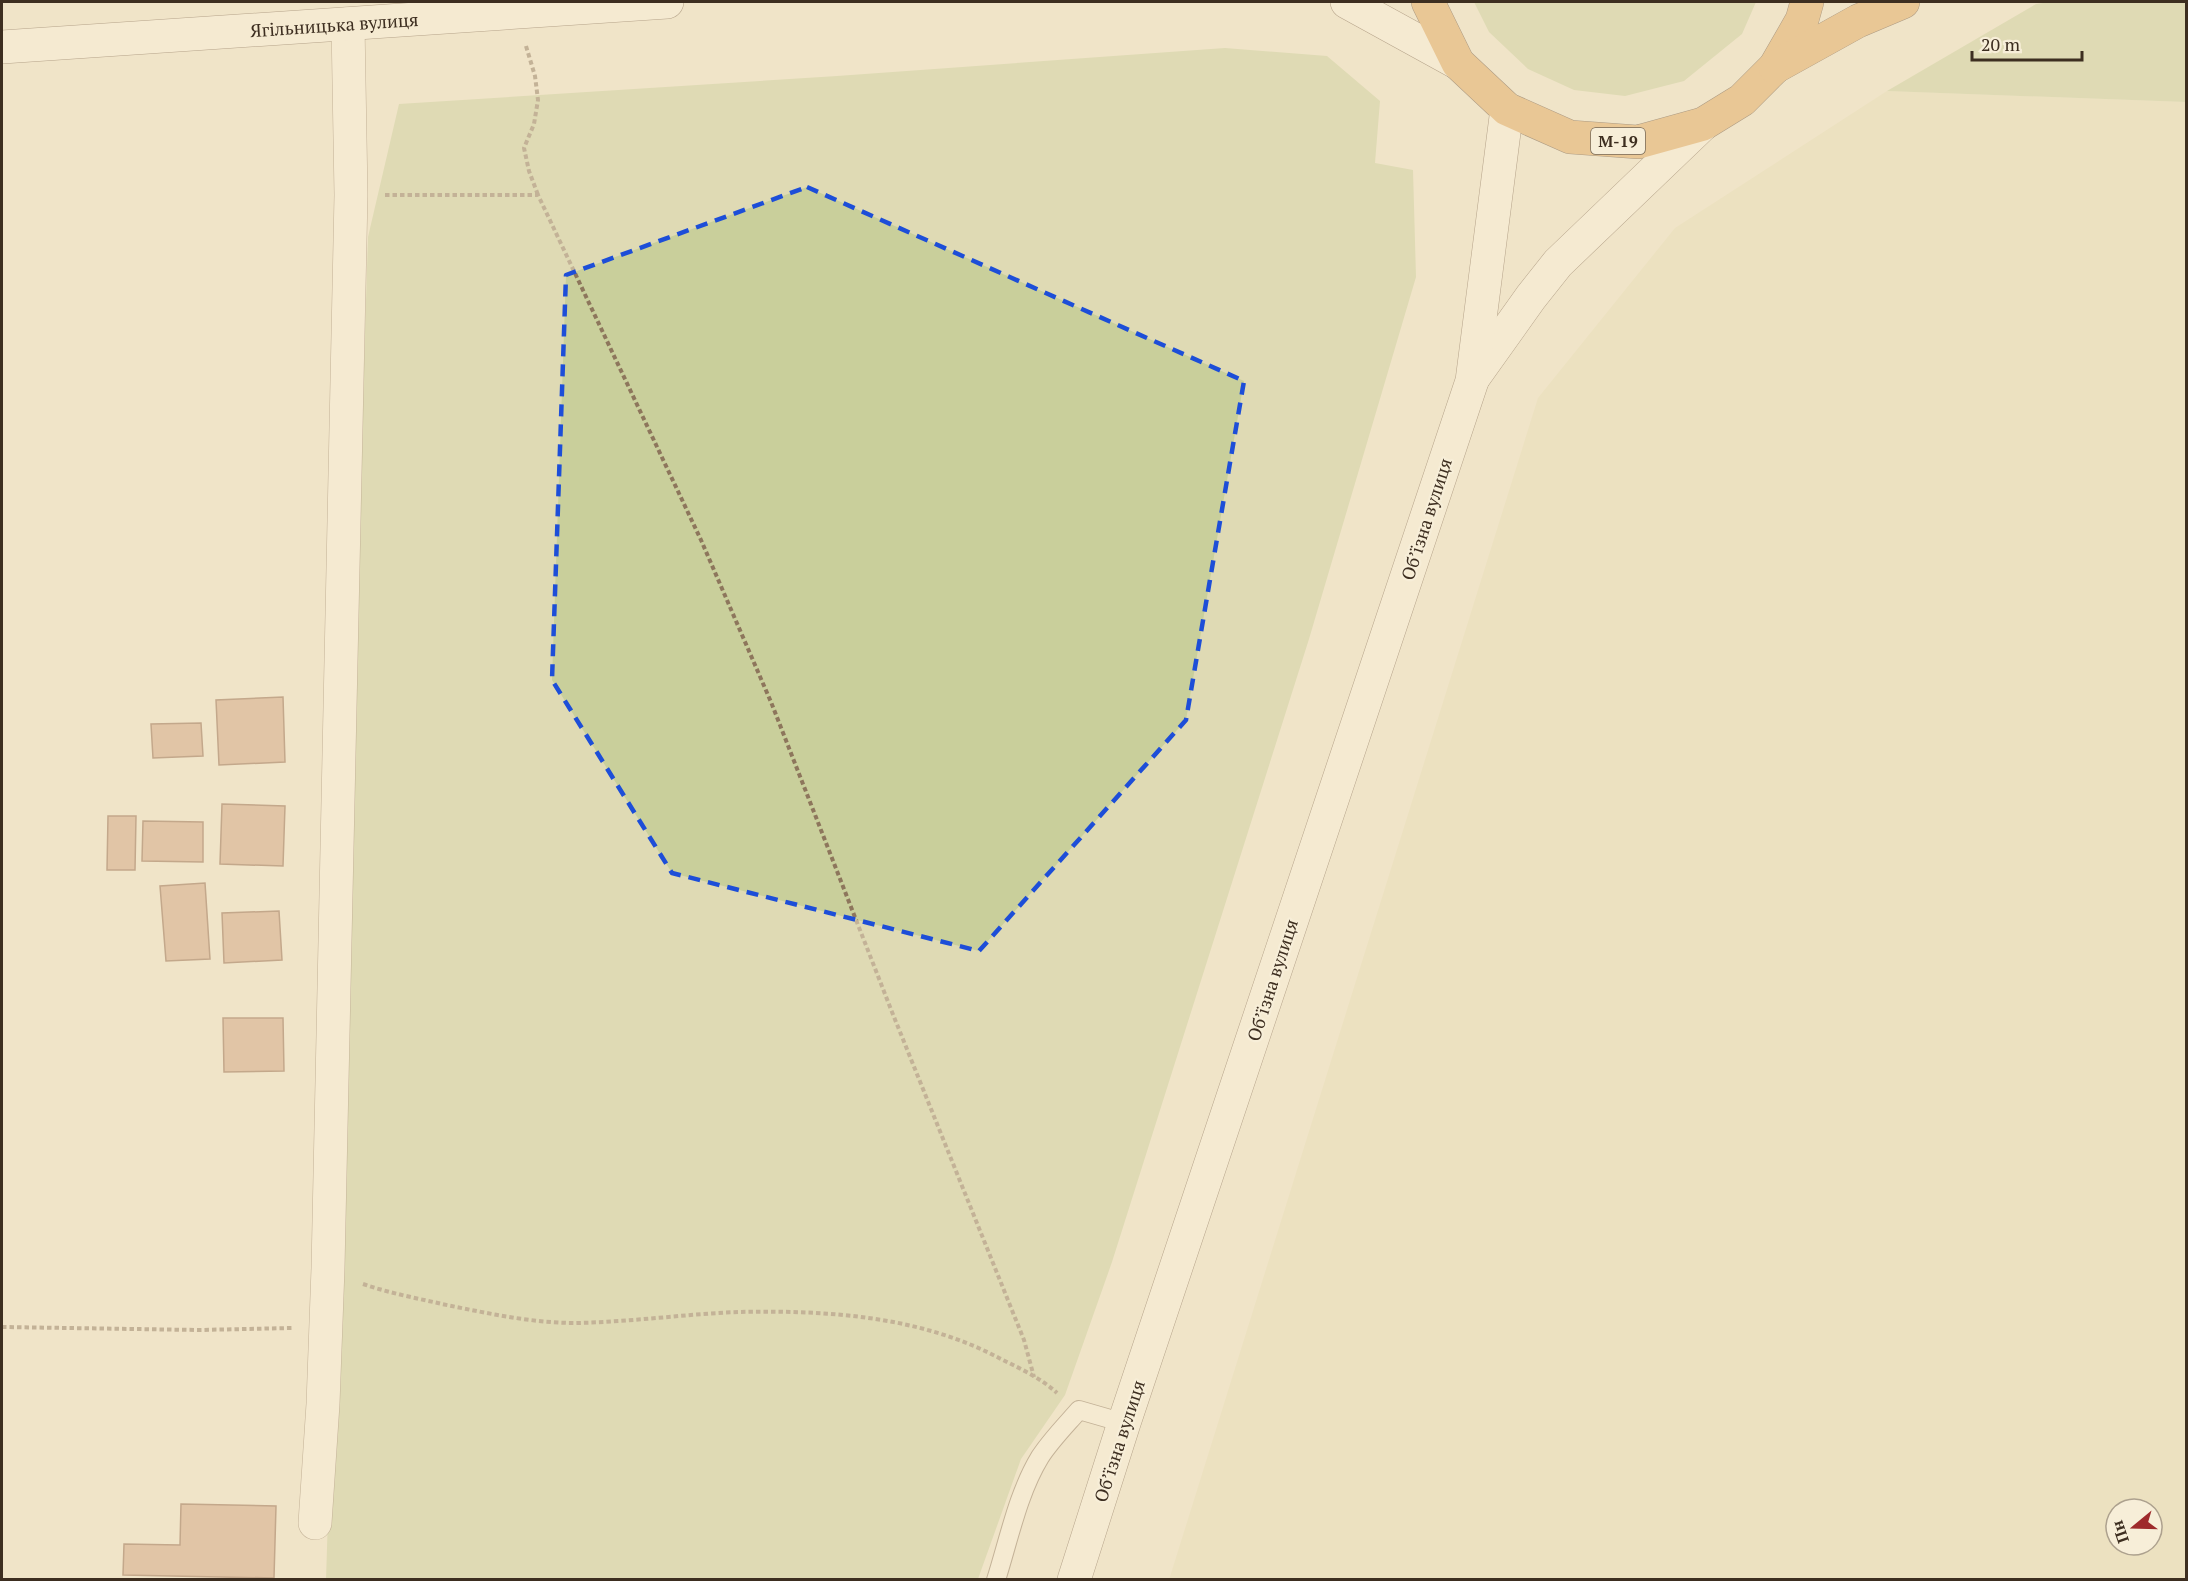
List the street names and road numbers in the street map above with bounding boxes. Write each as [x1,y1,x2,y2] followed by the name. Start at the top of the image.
[249,7,419,42] street label: Ягільницька вулиця
[1591,128,1645,154] road number: М-19
[1395,455,1457,583] street label: Обʼїзна вулиця
[1241,916,1303,1044] street label: Обʼїзна вулиця
[1088,1377,1150,1505] street label: Обʼїзна вулиця

